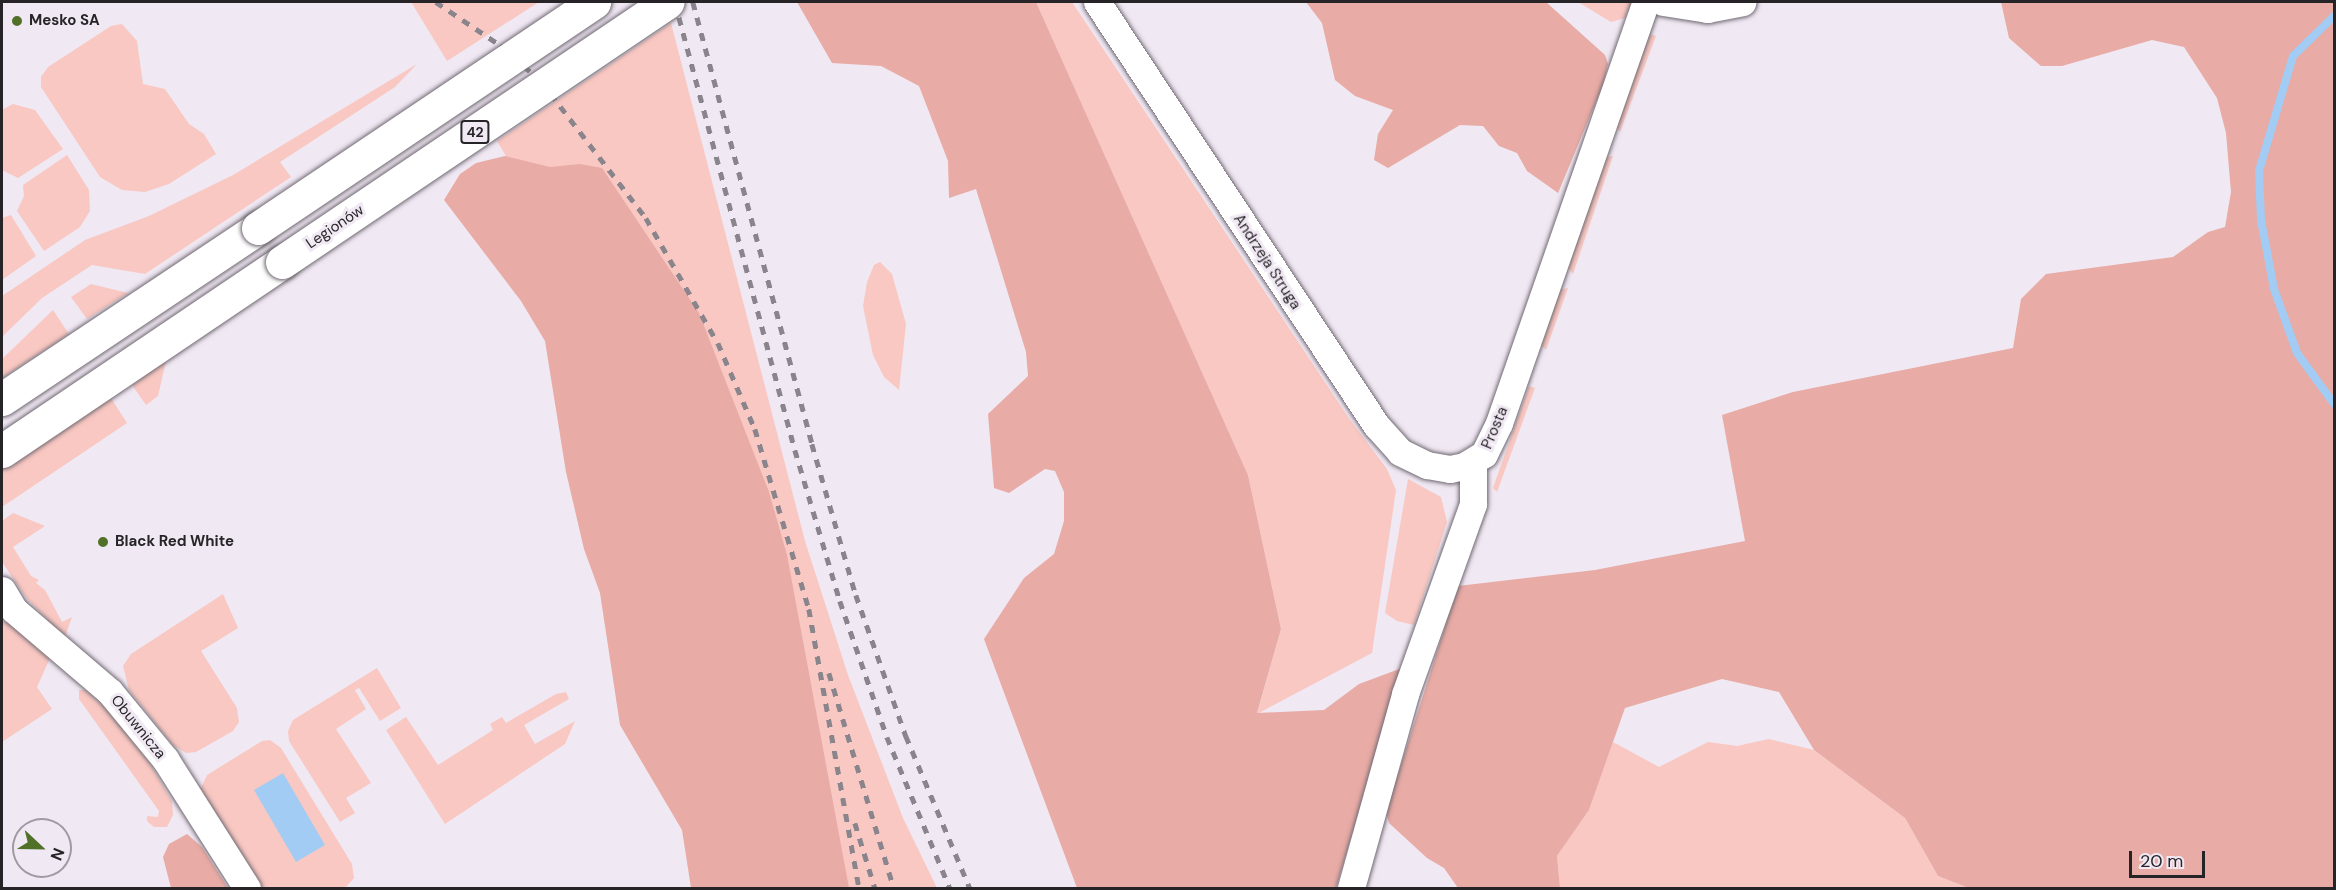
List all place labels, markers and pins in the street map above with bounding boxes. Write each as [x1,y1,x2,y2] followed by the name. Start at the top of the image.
[29,12,100,30] place label: Mesko SA
[10,14,24,28] marker: Mesko SA
[115,533,234,551] place label: Black Red White
[96,535,110,549] marker: Black Red White

